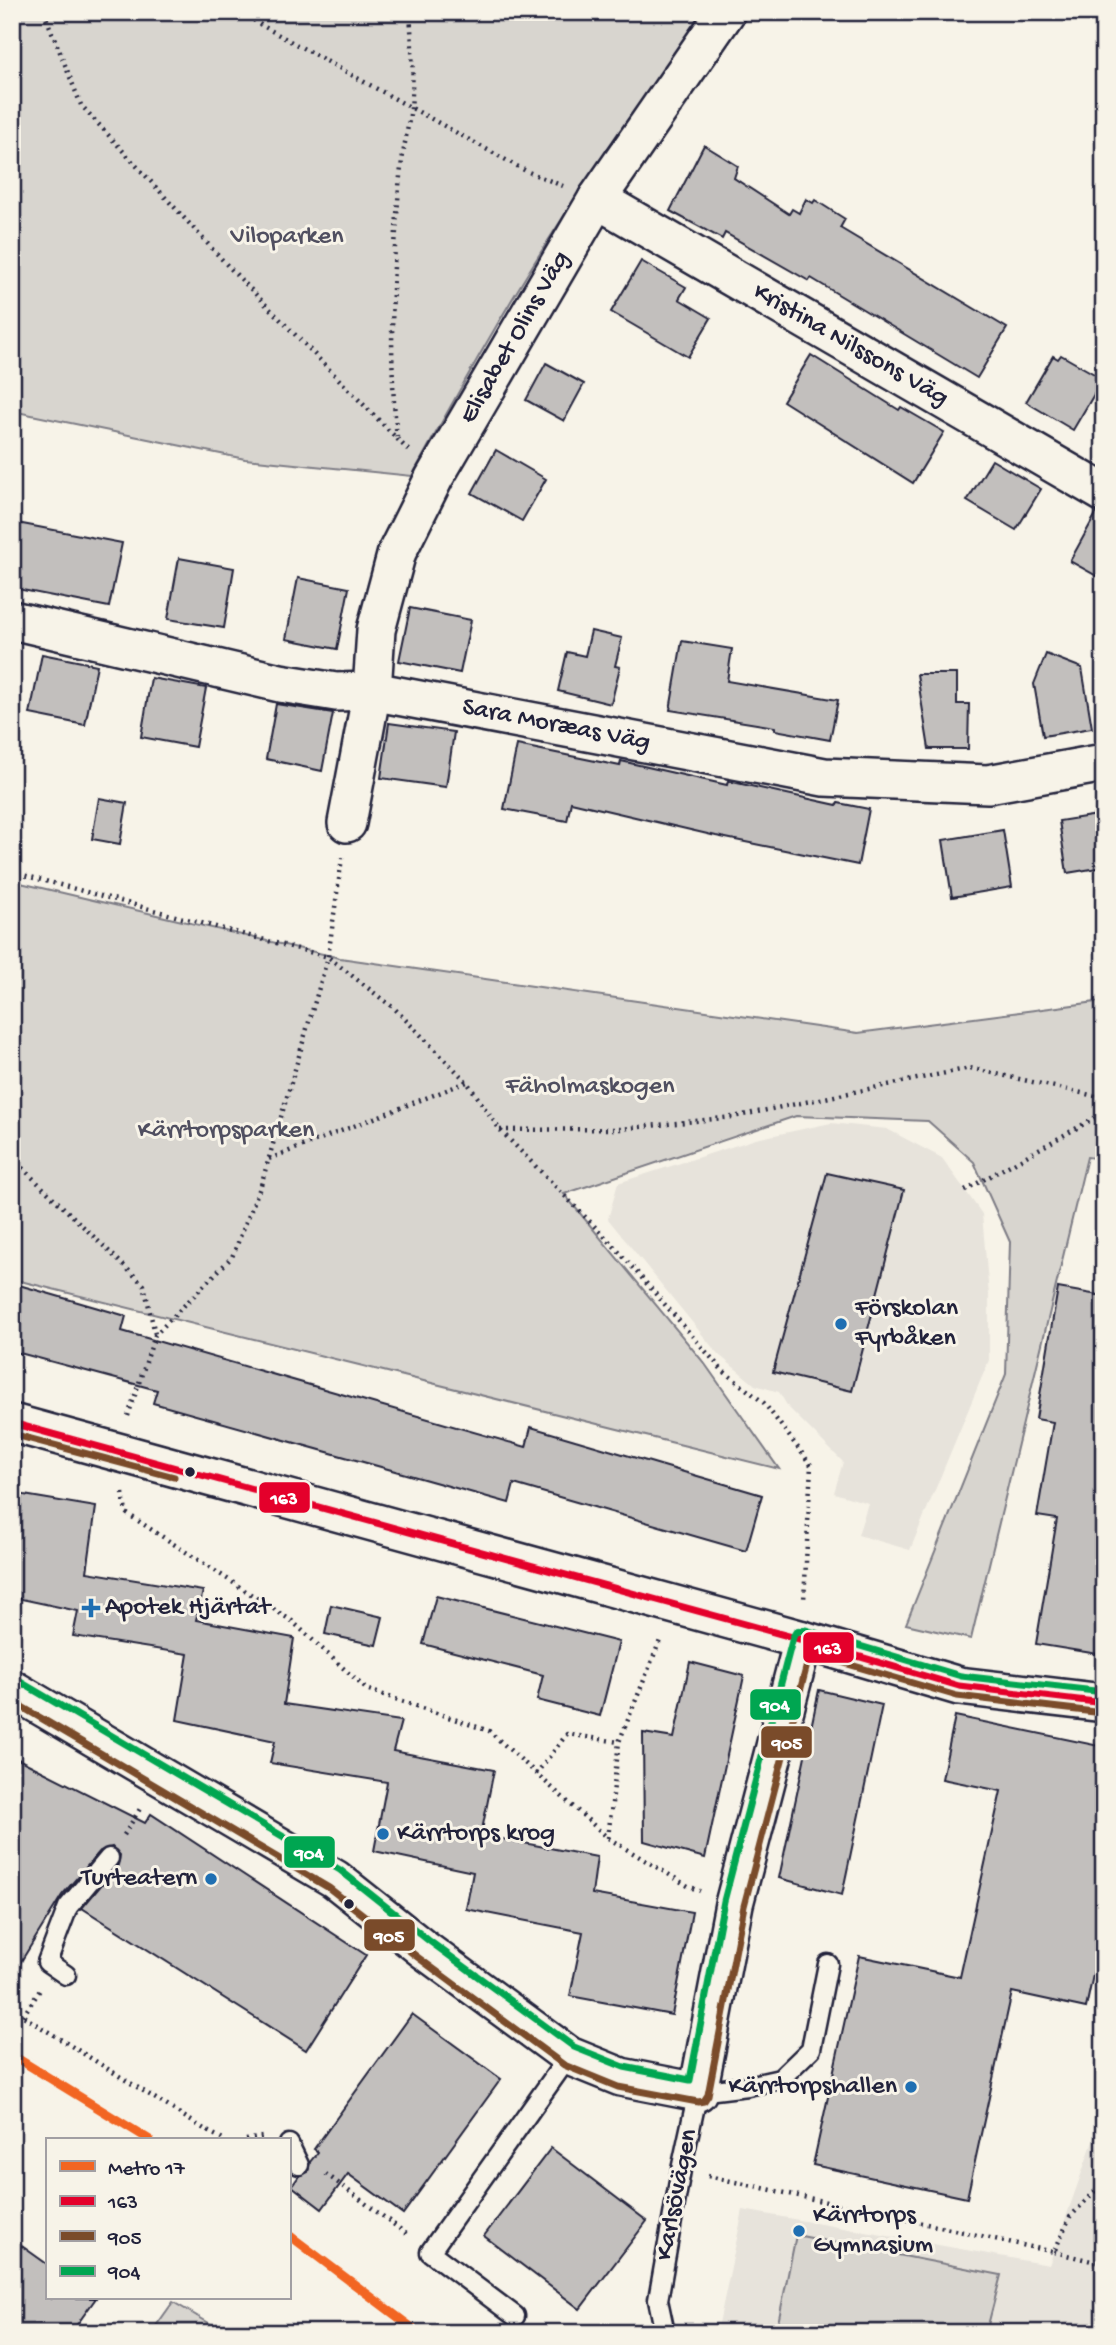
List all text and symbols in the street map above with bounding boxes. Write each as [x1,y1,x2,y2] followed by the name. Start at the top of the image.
[229,222,344,253] park label: Viloparken
[454,246,578,430] street label: Elisabet Olins Väg
[747,277,953,415] street label: Kristina Nilssons Väg
[459,693,653,759] street label: Sara Moræas Väg
[504,1072,675,1103] park label: Fäholmaskogen
[138,1116,315,1147] park label: Kärrtorpsparken
[854,1294,959,1355] place label: Förskolan Fyrbåken
[833,1316,849,1332] marker: Förskolan Fyrbåken
[183,1465,197,1479] unlabelled marker
[258,1481,311,1514] line badge: 163
[269,1489,298,1512] text: 163
[105,1593,273,1624] place label: Apotek Hjärtat
[83,1600,99,1616] marker: Apotek Hjärtat
[802,1631,855,1664] line badge: 163
[813,1639,842,1662] text: 163
[749,1688,802,1721] line badge: 904
[759,1696,791,1719] text: 904
[760,1725,813,1759] line badge: 905
[771,1734,802,1757] text: 905
[397,1819,555,1850] place label: Kärrtorps krog
[375,1826,391,1842] marker: Kärrtorps krog
[283,1835,336,1869] line badge: 904
[293,1844,325,1867] text: 904
[80,1864,198,1895] place label: Turteatern
[203,1871,219,1887] marker: Turteatern
[342,1897,356,1911] unlabelled marker
[363,1918,416,1952] line badge: 905
[373,1927,404,1950] text: 905
[729,2072,898,2103] place label: Kärrtorpshallen
[903,2079,919,2095] marker: Kärrtorpshallen
[650,2126,706,2263] street label: Karlsövägen
[46,2138,290,2300] legend
[108,2158,186,2183] text: Metro 17
[107,2192,138,2217] text: 163
[813,2201,933,2262] place label: Kärrtorps Gymnasium
[791,2223,807,2239] marker: Kärrtorps Gymnasium
[107,2228,142,2253] text: 905
[107,2262,140,2287] text: 904

